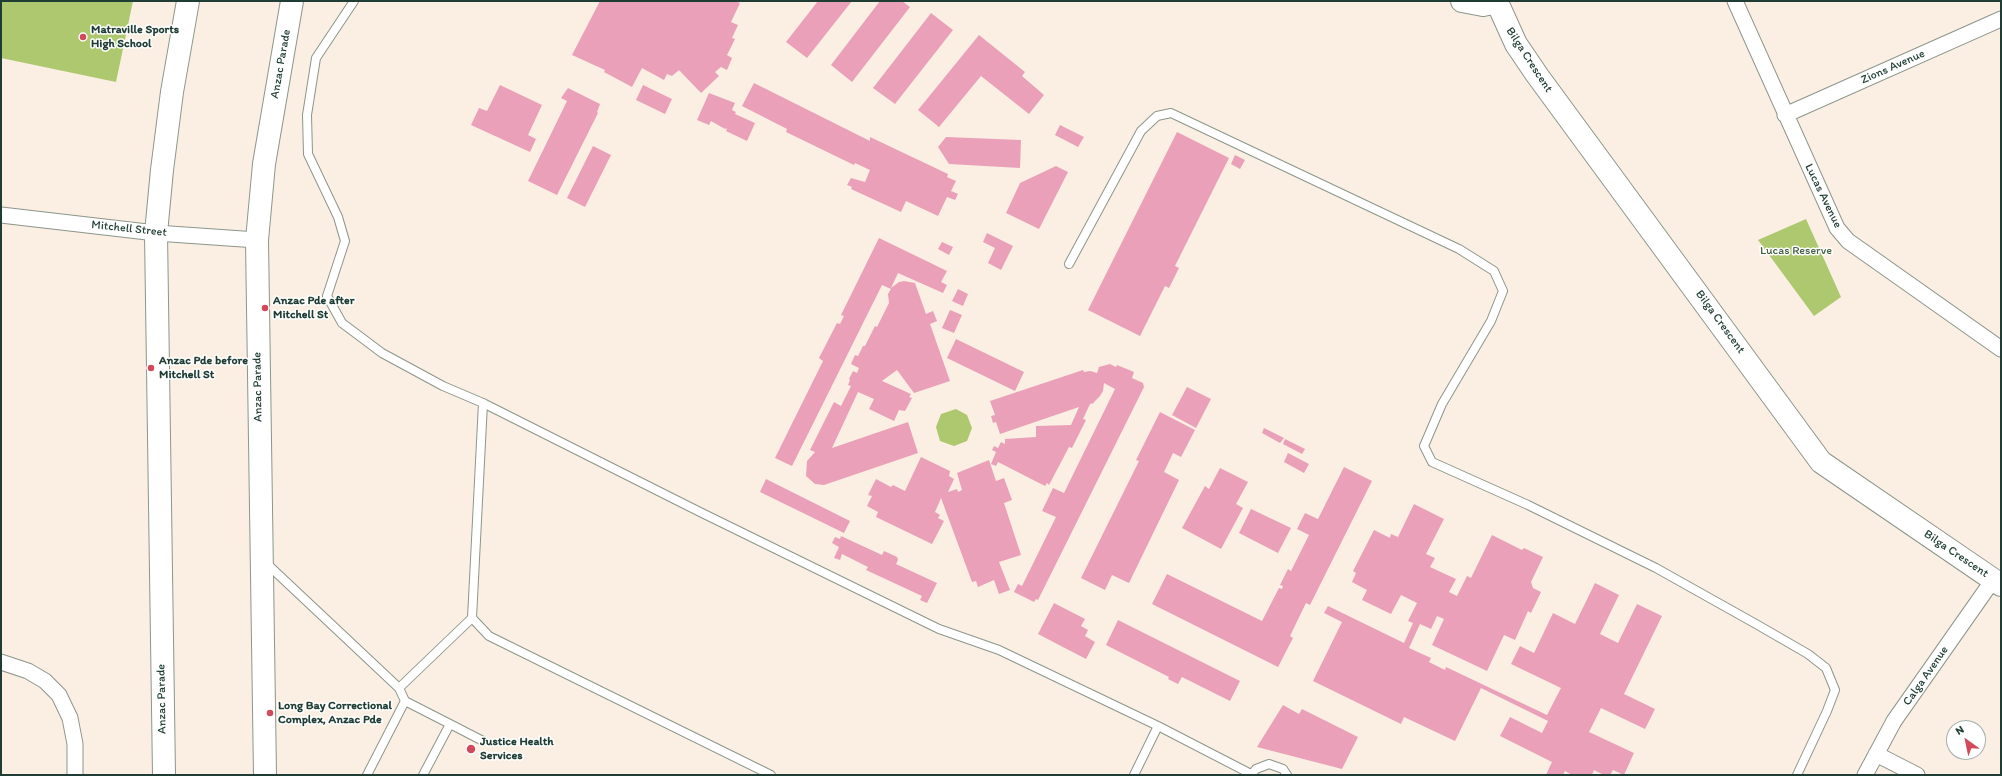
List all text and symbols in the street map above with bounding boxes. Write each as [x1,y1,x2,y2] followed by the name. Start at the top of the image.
[91,23,179,51] place label: Matraville Sports High School
[1503,25,1555,95] street label: Bilga Crescent
[268,28,294,100] street label: Anzac Parade
[78,32,88,42] marker: Matraville Sports High School
[1859,47,1927,87] street label: Zions Avenue
[1801,162,1845,230] street label: Lucas Avenue
[91,218,167,240] street label: Mitchell Street
[1760,244,1832,258] park label: Lucas Reserve
[1692,287,1748,357] street label: Bilga Crescent
[273,294,355,322] place label: Anzac Pde after Mitchell St
[260,303,270,313] marker: Anzac Pde after Mitchell St
[250,352,266,422] street label: Anzac Parade
[159,354,248,382] place label: Anzac Pde before Mitchell St
[146,363,156,373] marker: Anzac Pde before Mitchell St
[1921,527,1991,581] street label: Bilga Crescent
[1900,643,1952,709] street label: Calga Avenue
[154,664,170,734] street label: Anzac Parade
[278,699,392,727] place label: Long Bay Correctional Complex, Anzac Pde
[265,708,275,718] marker: Long Bay Correctional Complex, Anzac Pde
[1946,720,1986,760] north arrow
[1953,723,1966,738] text: N
[480,735,554,763] place label: Justice Health Services
[465,743,477,755] marker: Justice Health Services

